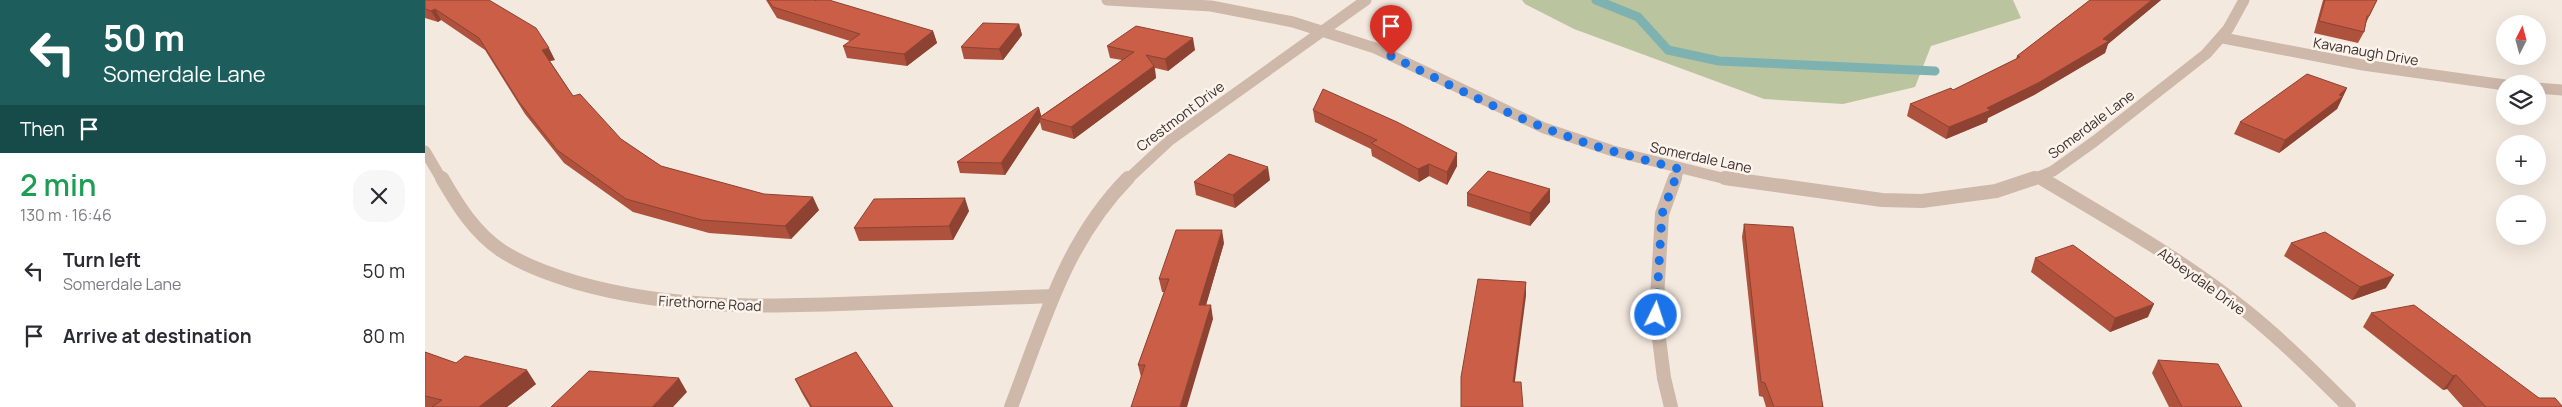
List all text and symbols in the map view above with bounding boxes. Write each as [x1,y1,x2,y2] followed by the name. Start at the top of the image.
[1370,5,1412,56] pin
[1377,12,1405,40] icon: arrive
[103,14,185,62] text: 50 m
[2496,15,2546,65] north arrow
[2496,15,2546,245] map controls
[20,20,85,85] icon: left
[2312,32,2420,70] street label: Kavanaugh Drive
[103,59,266,89] text: Somerdale Lane
[2496,75,2546,125] button: layers
[1132,77,1228,155] street label: Crestmont Drive
[2044,85,2138,163] street label: Somerdale Lane
[75,115,103,143] icon: arrive
[20,116,65,142] text: Then
[2496,135,2546,185] button: +
[1648,137,1754,177] street label: Somerdale Lane
[20,164,96,205] text: 2 min
[353,170,405,222] button: close
[2496,195,2546,245] button: −
[20,204,112,226] text: 130 m · 16:46
[2154,243,2250,319] street label: Abbeydale Drive
[63,247,141,273] text: Turn left
[20,257,48,285] icon: left
[363,258,405,284] text: 50 m
[63,273,181,295] text: Somerdale Lane
[1629,288,1681,340] position arrow
[658,291,762,315] street label: Firethorne Road
[20,322,48,350] icon: arrive
[63,323,252,349] text: Arrive at destination
[362,323,405,349] text: 80 m

